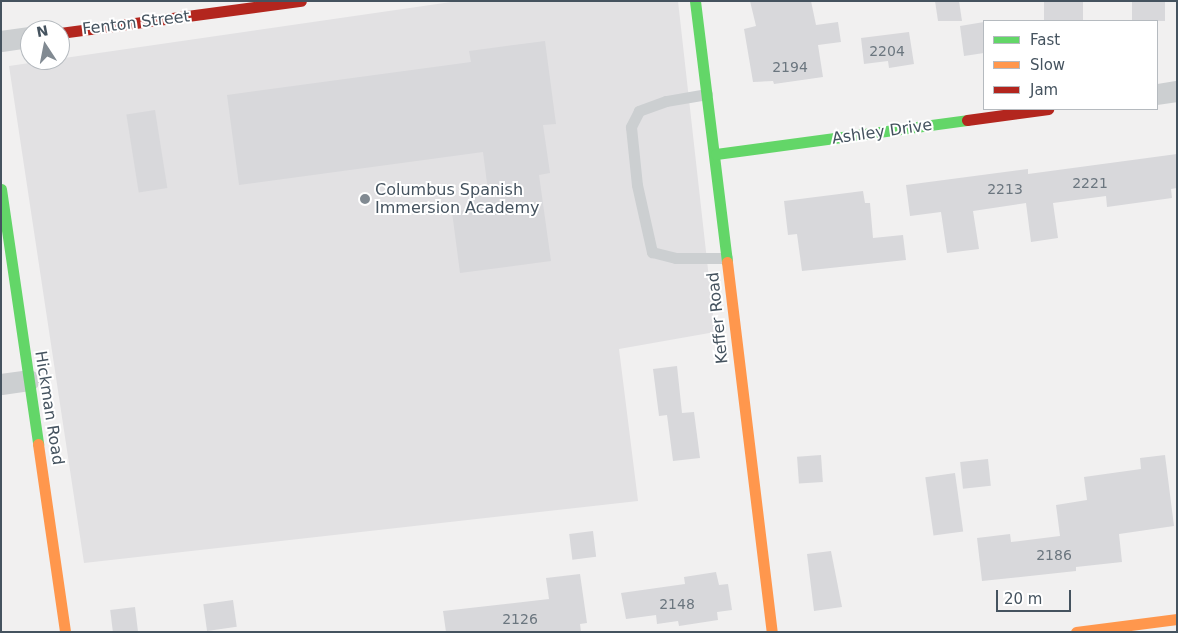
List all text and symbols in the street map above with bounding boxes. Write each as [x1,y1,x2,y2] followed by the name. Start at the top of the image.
[81,7,191,39] street label: Fenton Street
[20,20,70,70] north arrow
[983,20,1158,110] legend
[35,22,50,40] text: N
[1030,31,1060,49] text: Fast
[869,43,905,59] house number: 2204
[1030,56,1065,74] text: Slow
[772,59,808,75] house number: 2194
[1030,81,1058,99] text: Jam
[831,115,933,149] street label: Ashley Drive
[1072,175,1108,191] house number: 2221
[375,180,539,218] place label: Columbus Spanish Immersion Academy
[987,181,1023,197] house number: 2213
[359,193,371,205] marker: Columbus Spanish Immersion Academy
[704,271,732,365] street label: Keffer Road
[30,350,68,466] street label: Hickman Road
[1036,547,1072,563] house number: 2186
[998,580,1073,612] scale bar
[1004,590,1042,608] text: 20 m
[659,596,695,612] house number: 2148
[502,611,538,627] house number: 2126

